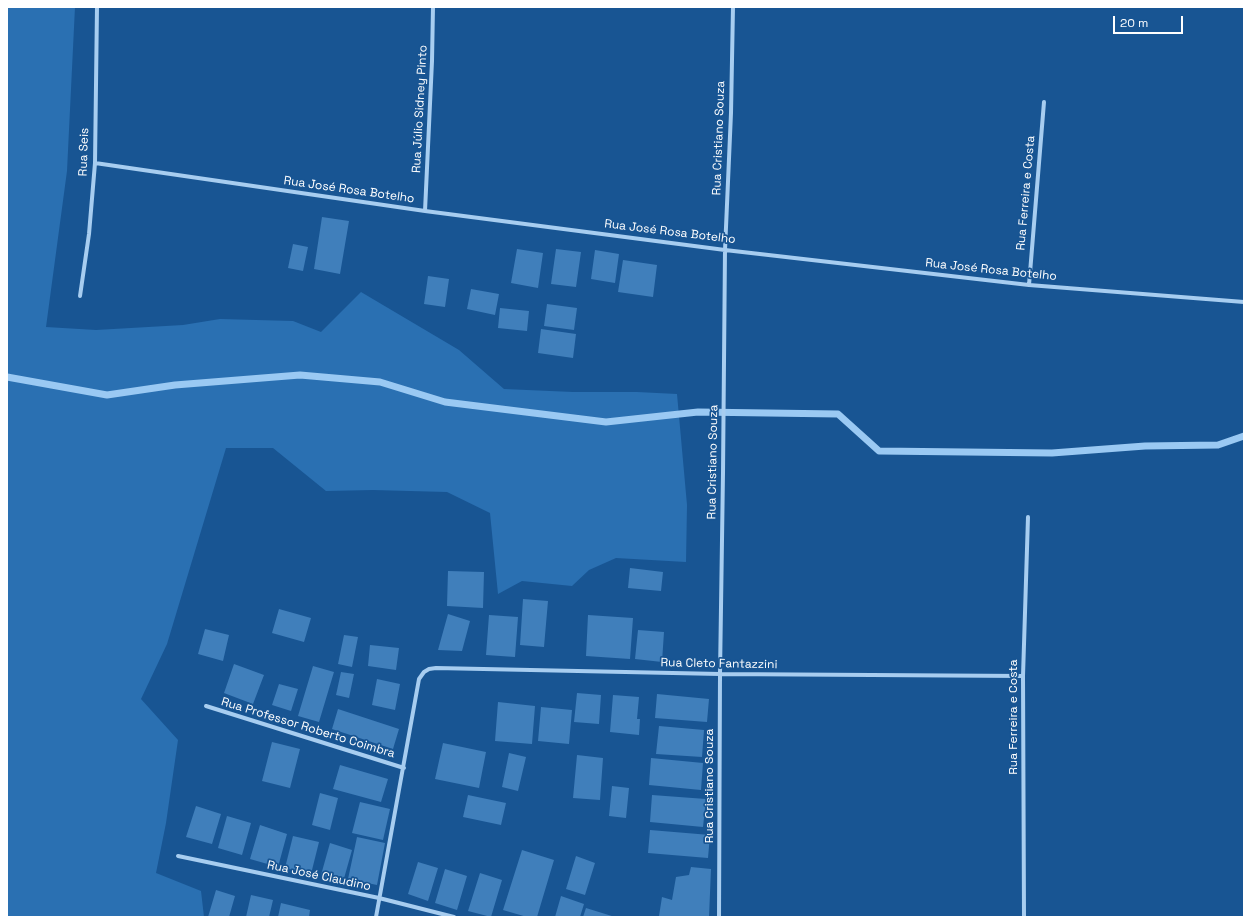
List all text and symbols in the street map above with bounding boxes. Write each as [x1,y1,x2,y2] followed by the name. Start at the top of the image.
[1115,8,1185,34] scale bar
[1120,15,1148,31] text: 20 m
[409,45,431,173] street label: Rua Júlio Sidney Pinto
[710,80,728,196] street label: Rua Cristiano Souza
[76,127,92,177] street label: Rua Seis
[1014,135,1038,251] street label: Rua Ferreira e Costa
[283,174,415,206] street label: Rua José Rosa Botelho
[604,217,736,247] street label: Rua José Rosa Botelho
[925,256,1057,284] street label: Rua José Rosa Botelho
[705,405,721,519] street label: Rua Cristiano Souza
[660,656,778,672] street label: Rua Cleto Fantazzini
[1007,659,1021,775] street label: Rua Ferreira e Costa
[219,695,397,761] street label: Rua Professor Roberto Coimbra
[703,729,717,843] street label: Rua Cristiano Souza
[266,858,372,894] street label: Rua José Claudino

